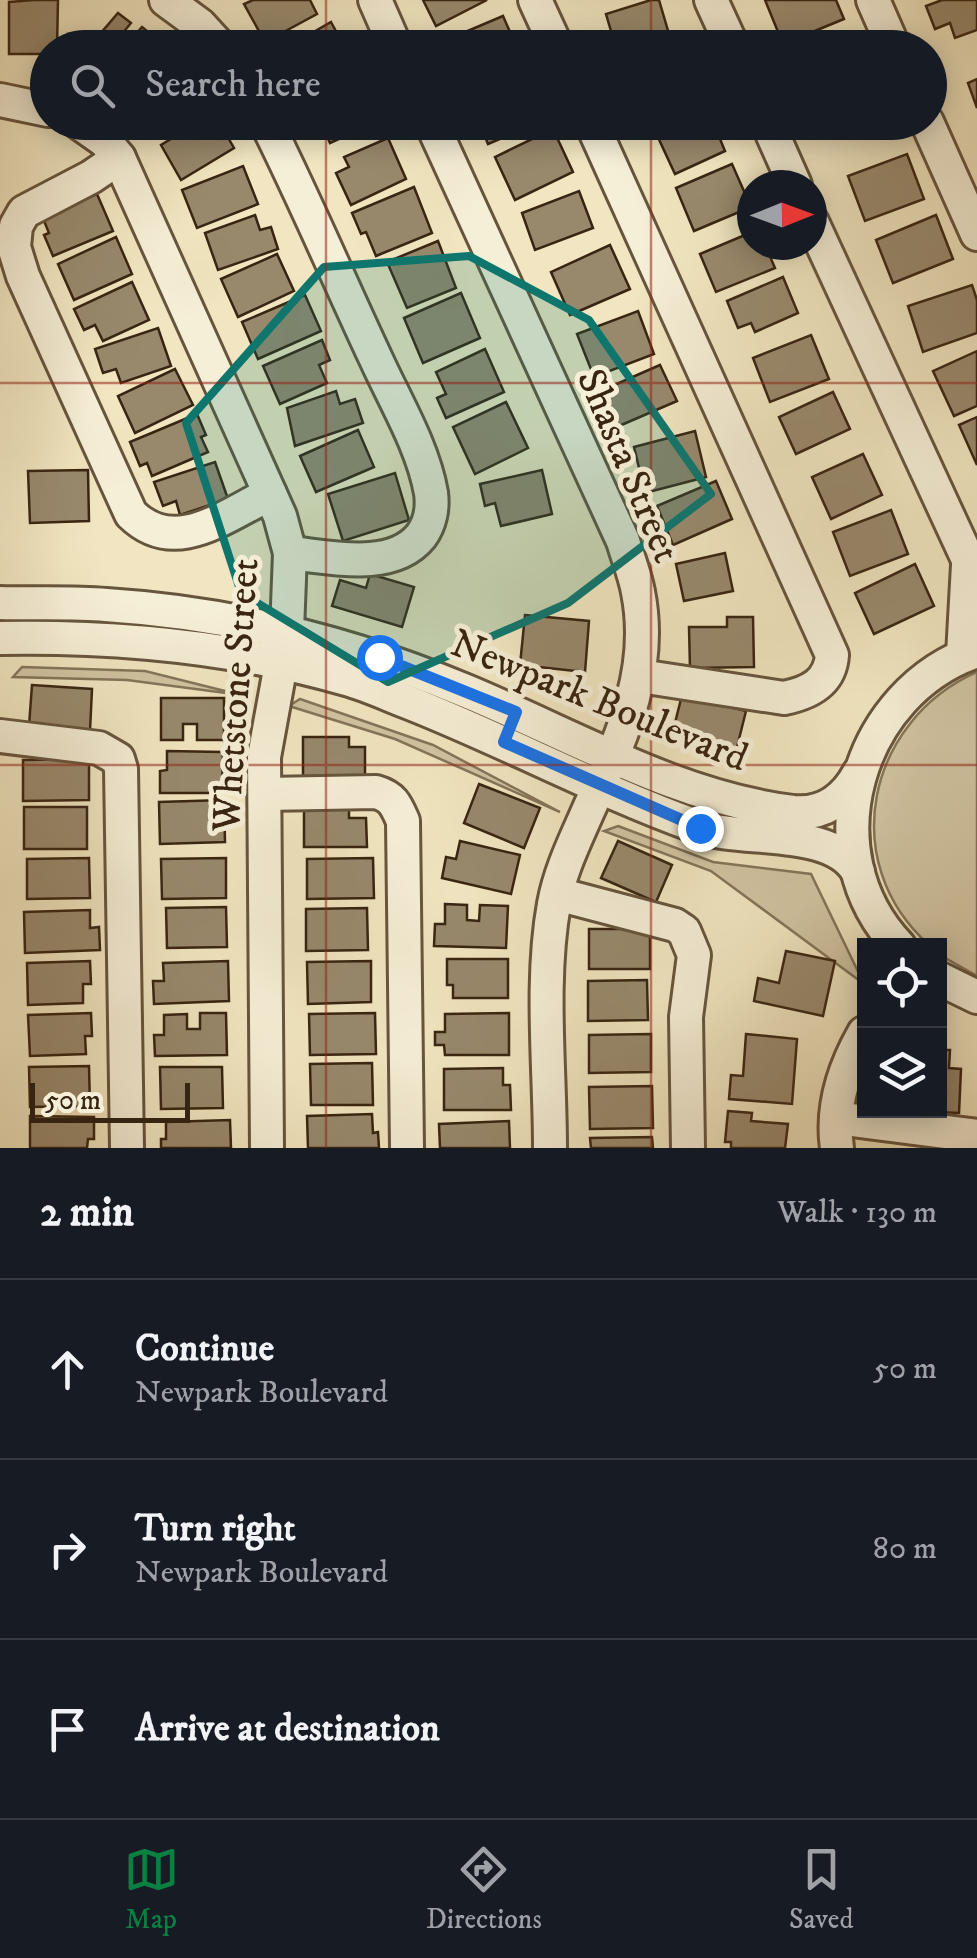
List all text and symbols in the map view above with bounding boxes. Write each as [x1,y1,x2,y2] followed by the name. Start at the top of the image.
[30,30,947,140] search box
[65,58,120,113] icon: search
[145,61,321,109] text: Search here
[737,170,827,260] north arrow
[564,362,690,570] street label: Shasta Street
[202,557,271,835] street label: Whetstone Street
[443,619,755,784] street label: Newpark Boulevard
[357,635,403,681] route start
[678,806,724,852] route end
[857,938,947,1118] map controls
[857,938,947,1028] button: locate
[857,1028,947,1118] button: layers
[30,1078,190,1122] scale bar
[45,1083,101,1118] text: 50 m
[40,1187,134,1239] text: 2 min
[777,1193,937,1233] text: Walk · 130 m
[135,1325,274,1373] text: Continue
[40,1342,95,1397] icon: ahead
[873,1349,937,1389] text: 50 m
[135,1373,388,1413] text: Newpark Boulevard
[135,1505,296,1553] text: Turn right
[40,1522,95,1577] icon: right
[873,1529,937,1569] text: 80 m
[135,1553,388,1593] text: Newpark Boulevard
[40,1702,95,1757] icon: arrive
[135,1705,440,1753] text: Arrive at destination
[124,1842,179,1937] tab: Map
[426,1842,542,1937] tab: Directions
[789,1842,853,1937] tab: Saved

